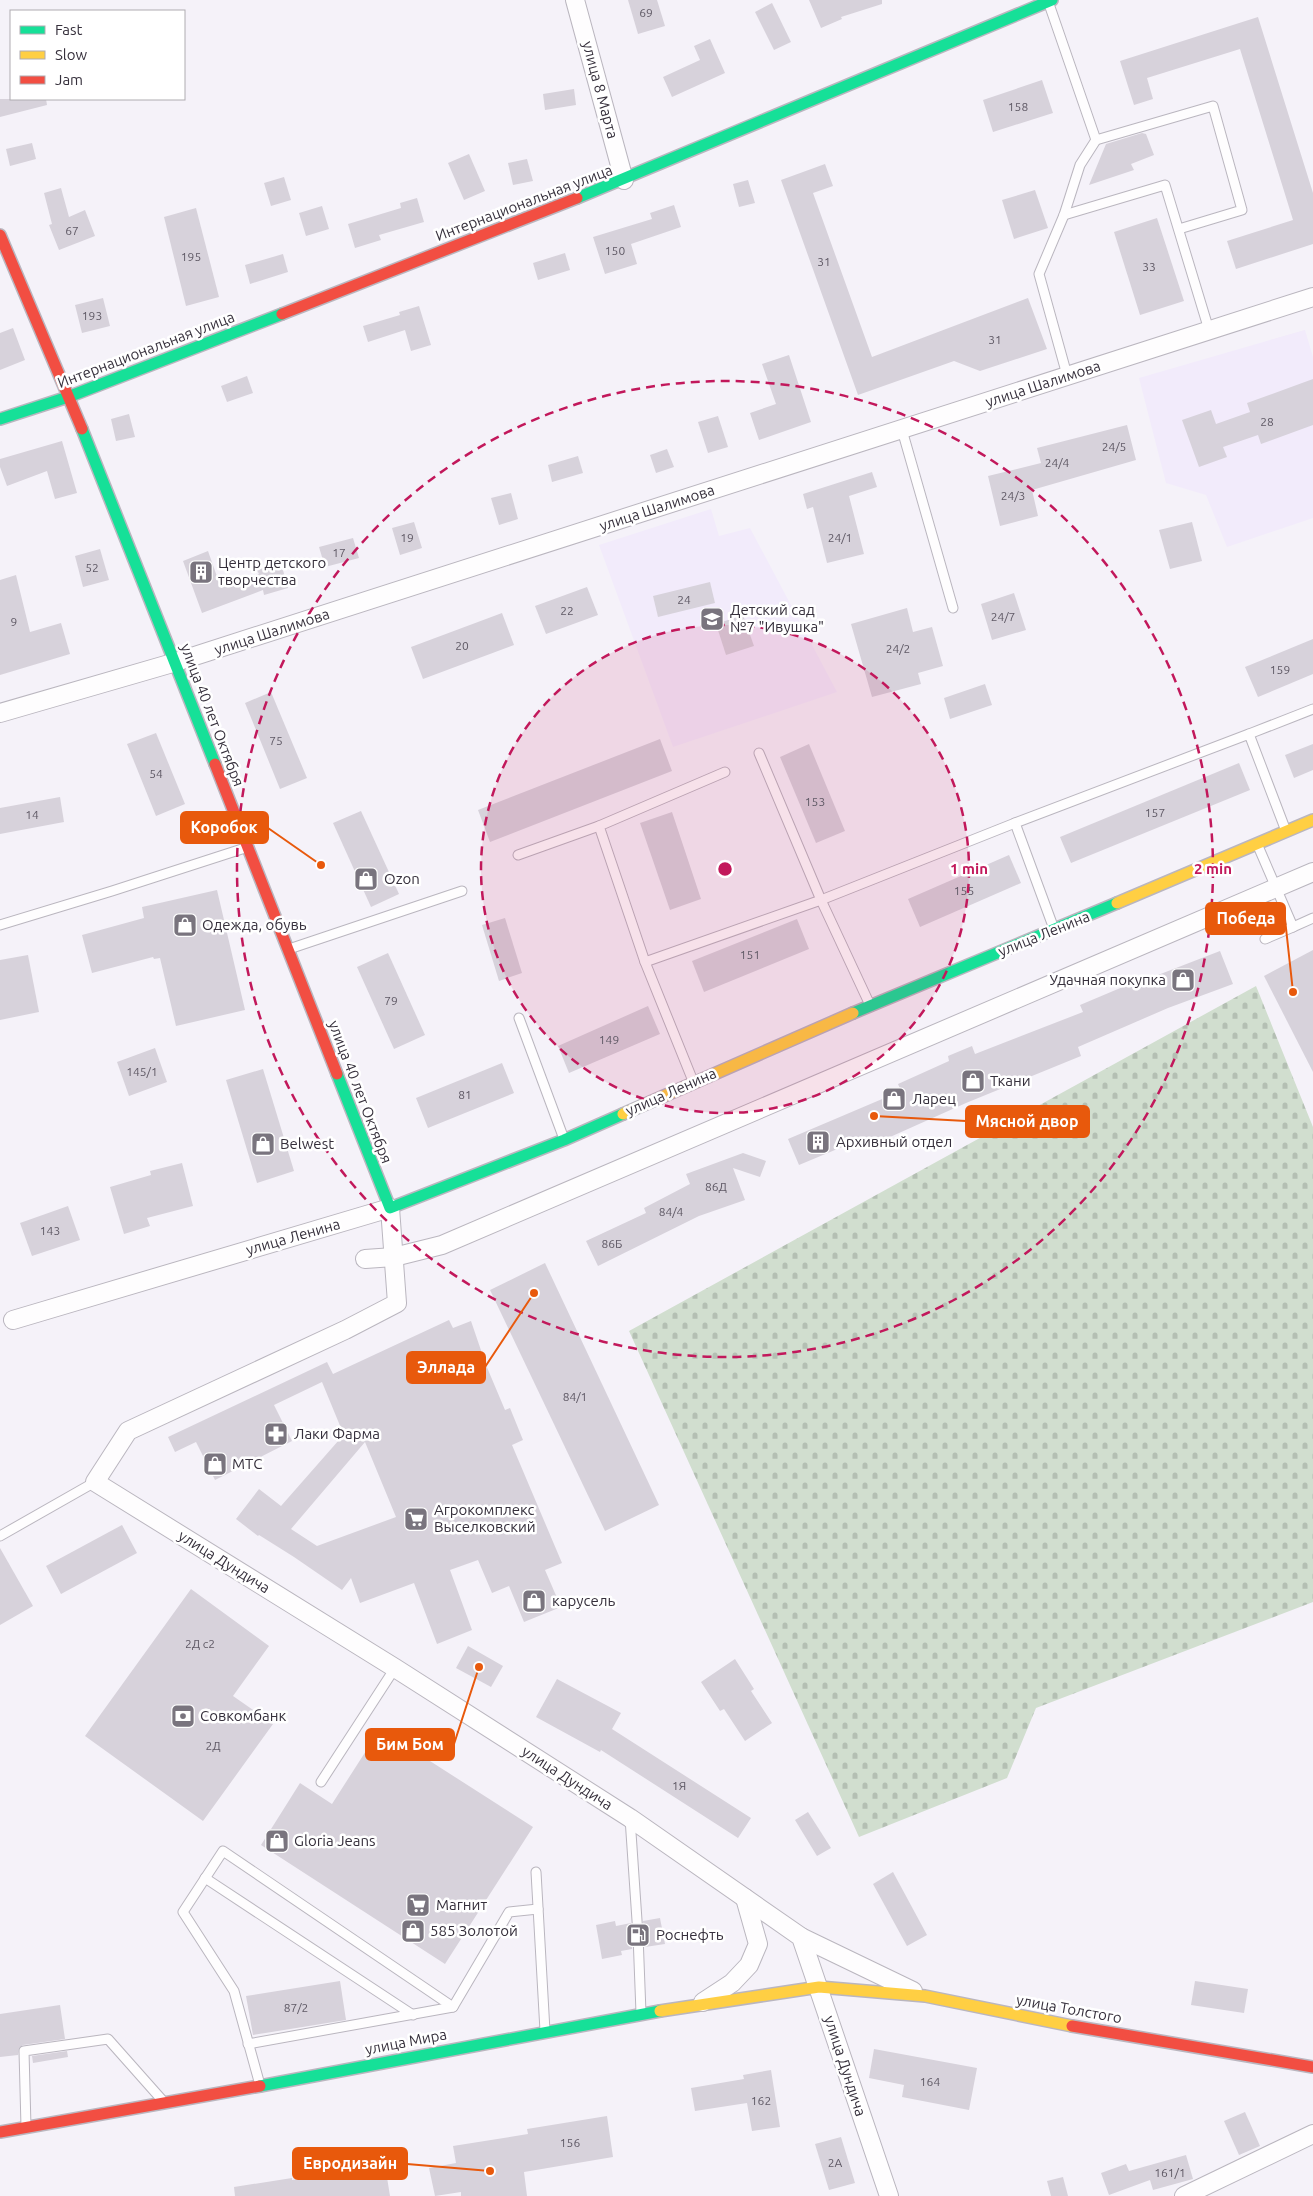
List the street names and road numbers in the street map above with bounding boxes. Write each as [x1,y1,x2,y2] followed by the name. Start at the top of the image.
[579,39,622,141] street label: улица 8 Марта
[433,161,615,244] street label: Интернациональная улица
[55,308,237,391] street label: Интернациональная улица
[983,357,1103,410] street label: улица Шалимова
[597,481,717,534] street label: улица Шалимова
[212,605,332,658] street label: улица Шалимова
[177,641,248,789] street label: улица 40 лет Октября
[996,907,1092,960] street label: улица Ленина
[325,1018,396,1166] street label: улица 40 лет Октября
[623,1064,719,1119] street label: улица Ленина
[244,1215,342,1258] street label: улица Ленина
[175,1527,273,1597] street label: улица Дундича
[519,1742,616,1813] street label: улица Дундича
[1015,1991,1123,2026] street label: улица Толстого
[821,2013,870,2118] street label: улица Дундича
[364,2025,448,2058] street label: улица Мира

